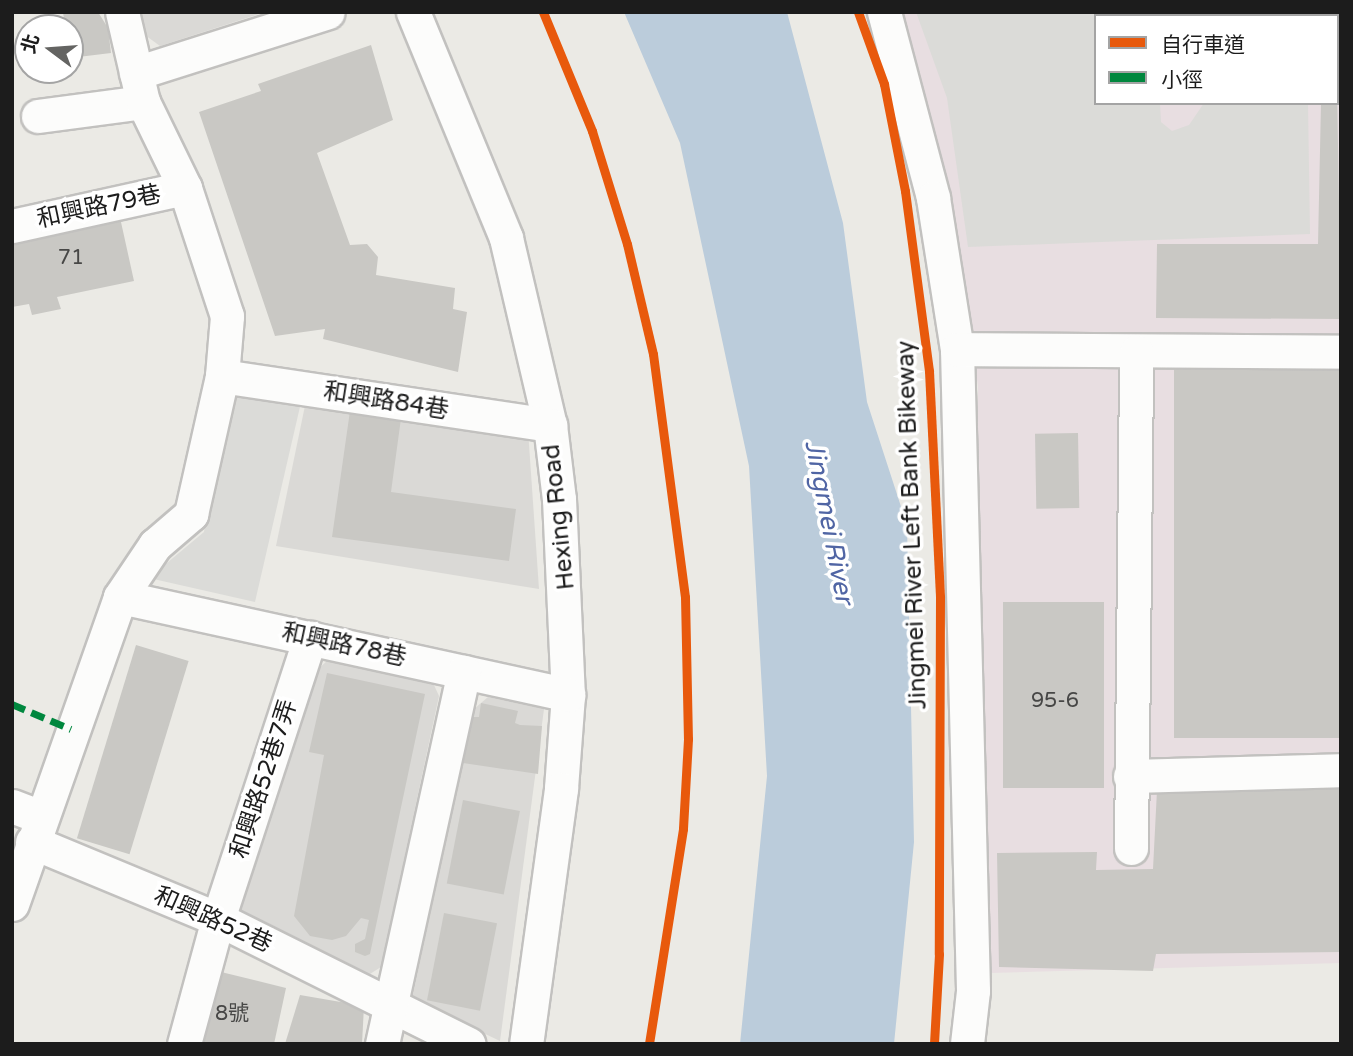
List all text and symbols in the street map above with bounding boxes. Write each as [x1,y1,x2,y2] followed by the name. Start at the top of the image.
[14,14,84,84] north arrow
[1094,14,1339,105] legend
[18,32,44,56] text: 北
[1161,33,1245,58] text: 自行車道
[1161,68,1203,93] text: 小徑
[34,180,164,234] street label: 和興路79巷
[58,245,84,271] house number: 71
[891,340,933,710] street label: Jingmei River Left Bank Bikeway
[321,377,451,425] street label: 和興路84巷
[798,438,860,606] water label: Jingmei River
[537,443,581,591] street label: Hexing Road
[279,618,409,672] street label: 和興路78巷
[1031,688,1079,714] house number: 95-6
[225,696,303,862] street label: 和興路52巷7弄
[150,881,276,959] street label: 和興路52巷
[215,1001,249,1027] house number: 8號

